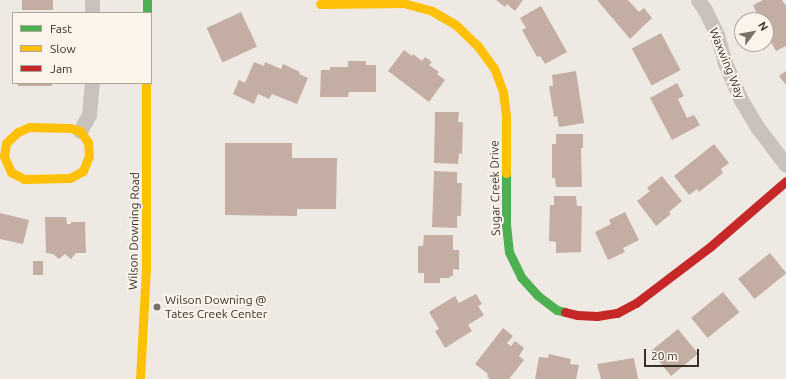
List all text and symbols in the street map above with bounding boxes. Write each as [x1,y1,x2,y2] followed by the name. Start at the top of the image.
[12,12,152,84] legend
[734,12,774,52] north arrow
[756,20,771,33] text: N
[50,22,72,35] text: Fast
[706,26,748,100] street label: Waxwing Way
[50,42,76,55] text: Slow
[50,62,72,75] text: Jam
[487,140,503,236] street label: Sugar Creek Drive
[126,172,142,290] street label: Wilson Downing Road
[165,293,267,321] place label: Wilson Downing @ Tates Creek Center
[152,302,162,312] marker: Wilson Downing @ Tates Creek Center
[646,341,701,367] scale bar
[651,349,678,362] text: 20 m

